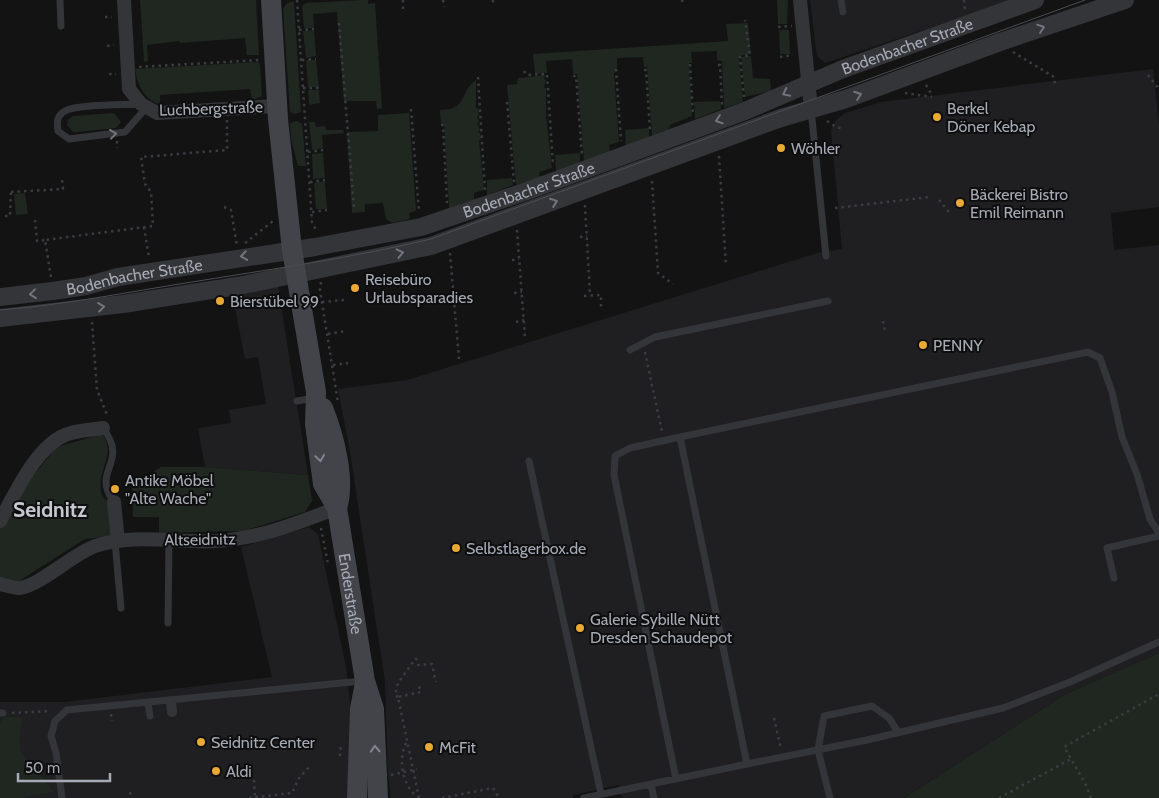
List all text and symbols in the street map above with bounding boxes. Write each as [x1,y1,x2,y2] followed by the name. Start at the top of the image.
[839,14,976,79] street label: Bodenbacher Straße
[1037,24,1045,34] one-way arrow
[782,87,791,98] one-way arrow
[853,91,861,101] one-way arrow
[159,97,263,120] street label: Luchbergstraße
[947,99,1035,136] place label: Berkel Döner Kebap
[931,111,943,123] marker: Berkel Döner Kebap
[716,114,724,124] one-way arrow
[109,129,117,140] one-way arrow
[791,139,841,158] place label: Wöhler
[775,142,787,154] marker: Wöhler
[460,158,597,222] street label: Bodenbacher Straße
[970,185,1068,222] place label: Bäckerei Bistro Emil Reimann
[954,197,966,209] marker: Bäckerei Bistro Emil Reimann
[549,198,558,208] one-way arrow
[396,248,405,259] one-way arrow
[240,251,248,261] one-way arrow
[65,255,204,299] street label: Bodenbacher Straße
[365,270,473,307] place label: Reisebüro Urlaubsparadies
[349,282,361,294] marker: Reisebüro Urlaubsparadies
[28,288,36,299] one-way arrow
[230,292,319,311] place label: Bierstübel 99
[214,295,226,307] marker: Bierstübel 99
[97,302,105,313] one-way arrow
[933,336,984,355] place label: PENNY
[917,339,929,351] marker: PENNY
[314,454,325,462] one-way arrow
[125,471,214,508] place label: Antike Möbel "Alte Wache"
[109,483,121,495] marker: Antike Möbel "Alte Wache"
[13,497,87,522] district label: Seidnitz
[164,529,236,550] street label: Altseidnitz
[466,539,586,558] place label: Selbstlagerbox.de
[450,542,462,554] marker: Selbstlagerbox.de
[334,552,366,636] street label: Enderstraße
[590,610,733,647] place label: Galerie Sybille Nütt Dresden Schaudepot
[574,622,586,634] marker: Galerie Sybille Nütt Dresden Schaudepot
[211,733,316,752] place label: Seidnitz Center
[195,736,207,748] marker: Seidnitz Center
[439,738,477,757] place label: McFit
[423,741,435,753] marker: McFit
[370,745,380,753] one-way arrow
[18,750,110,782] scale bar
[25,759,60,777] text: 50 m
[226,762,252,781] place label: Aldi
[210,765,222,777] marker: Aldi

